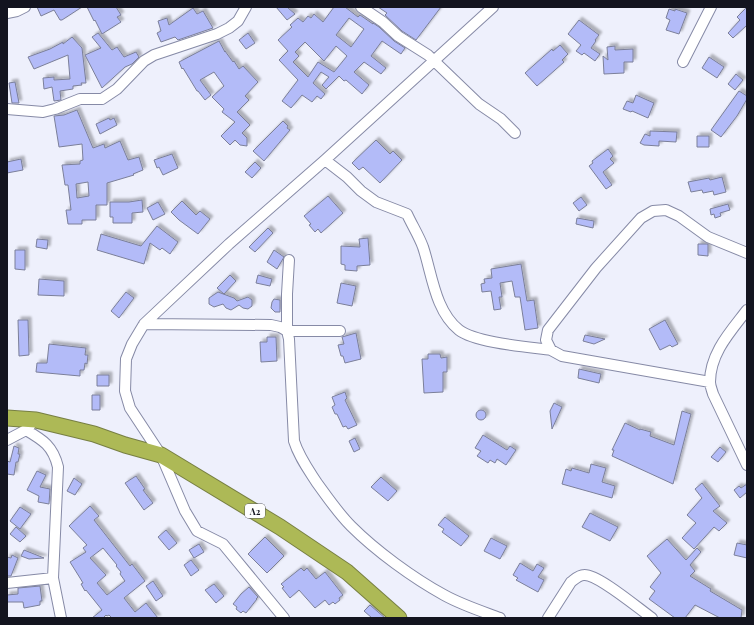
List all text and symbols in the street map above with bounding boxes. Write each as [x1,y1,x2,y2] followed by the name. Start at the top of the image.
[245,504,265,518] road number: A2

